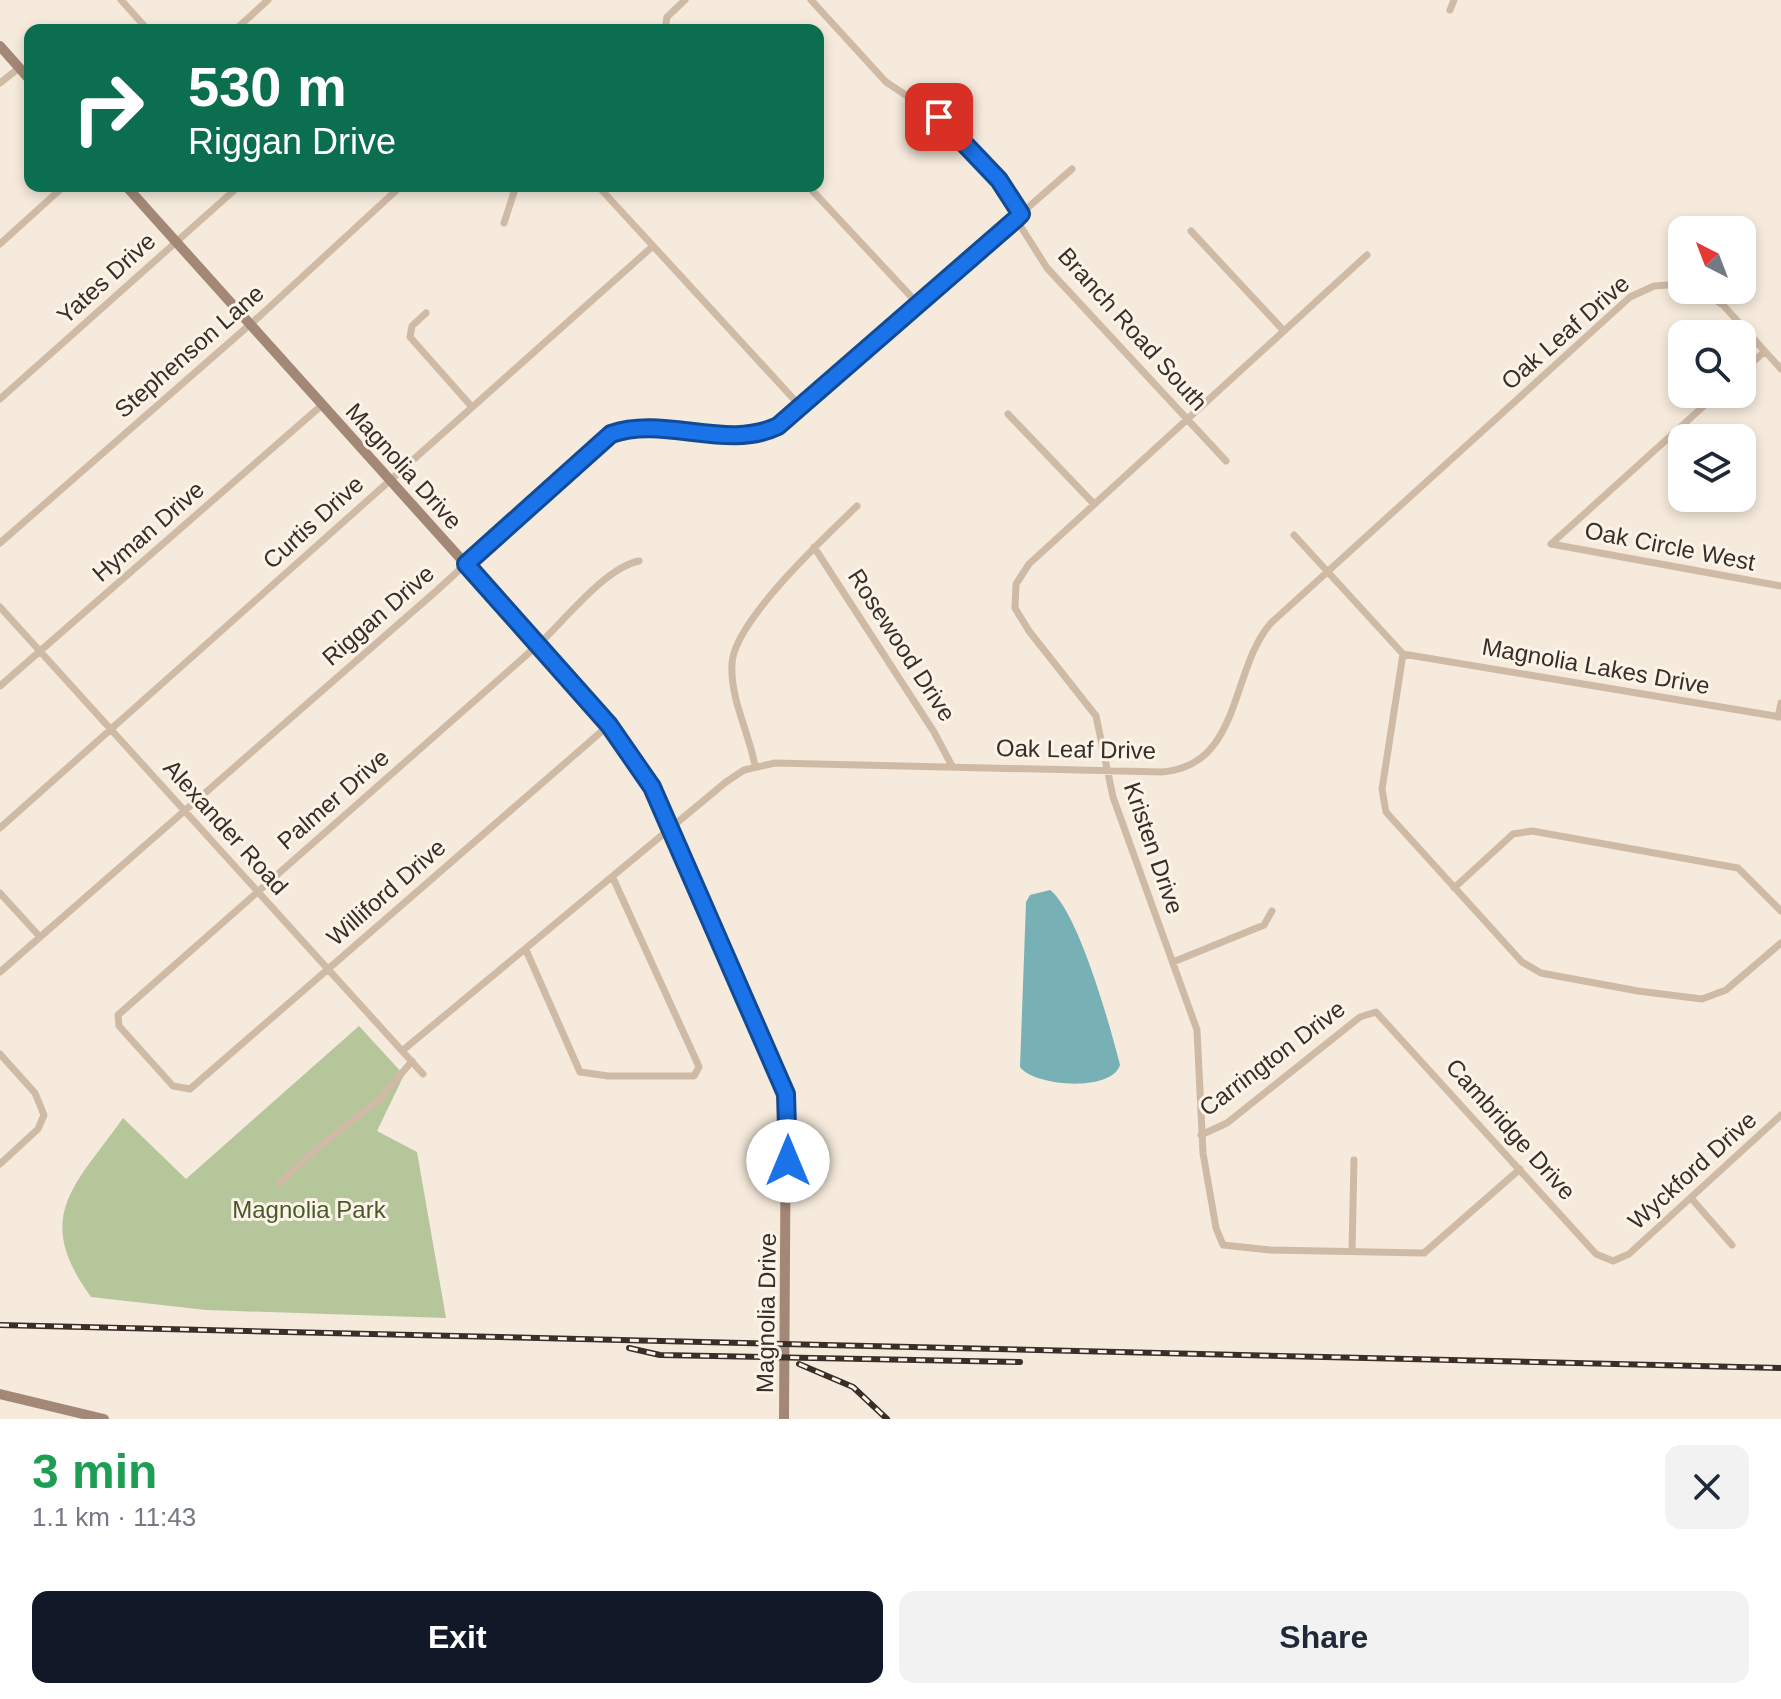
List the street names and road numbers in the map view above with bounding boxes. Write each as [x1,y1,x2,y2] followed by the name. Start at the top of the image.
[52,227,160,329] street label: Yates Drive
[1053,242,1213,416] street label: Branch Road South
[1496,269,1634,395] street label: Oak Leaf Drive
[109,279,269,423] street label: Stephenson Lane
[340,397,468,535] street label: Magnolia Drive
[257,470,369,574] street label: Curtis Drive
[87,475,209,587] street label: Hyman Drive
[1583,516,1758,576] street label: Oak Circle West
[317,559,439,671] street label: Riggan Drive
[843,564,961,726] street label: Rosewood Drive
[1480,633,1712,699] street label: Magnolia Lakes Drive
[996,734,1156,764] street label: Oak Leaf Drive
[272,743,394,855] street label: Palmer Drive
[158,754,294,900] street label: Alexander Road
[1119,779,1189,917] street label: Kristen Drive
[321,833,451,951] street label: Williford Drive
[1194,995,1350,1121] street label: Carrington Drive
[1441,1053,1581,1205] street label: Cambridge Drive
[1623,1106,1761,1234] street label: Wyckford Drive
[751,1233,781,1393] street label: Magnolia Drive

